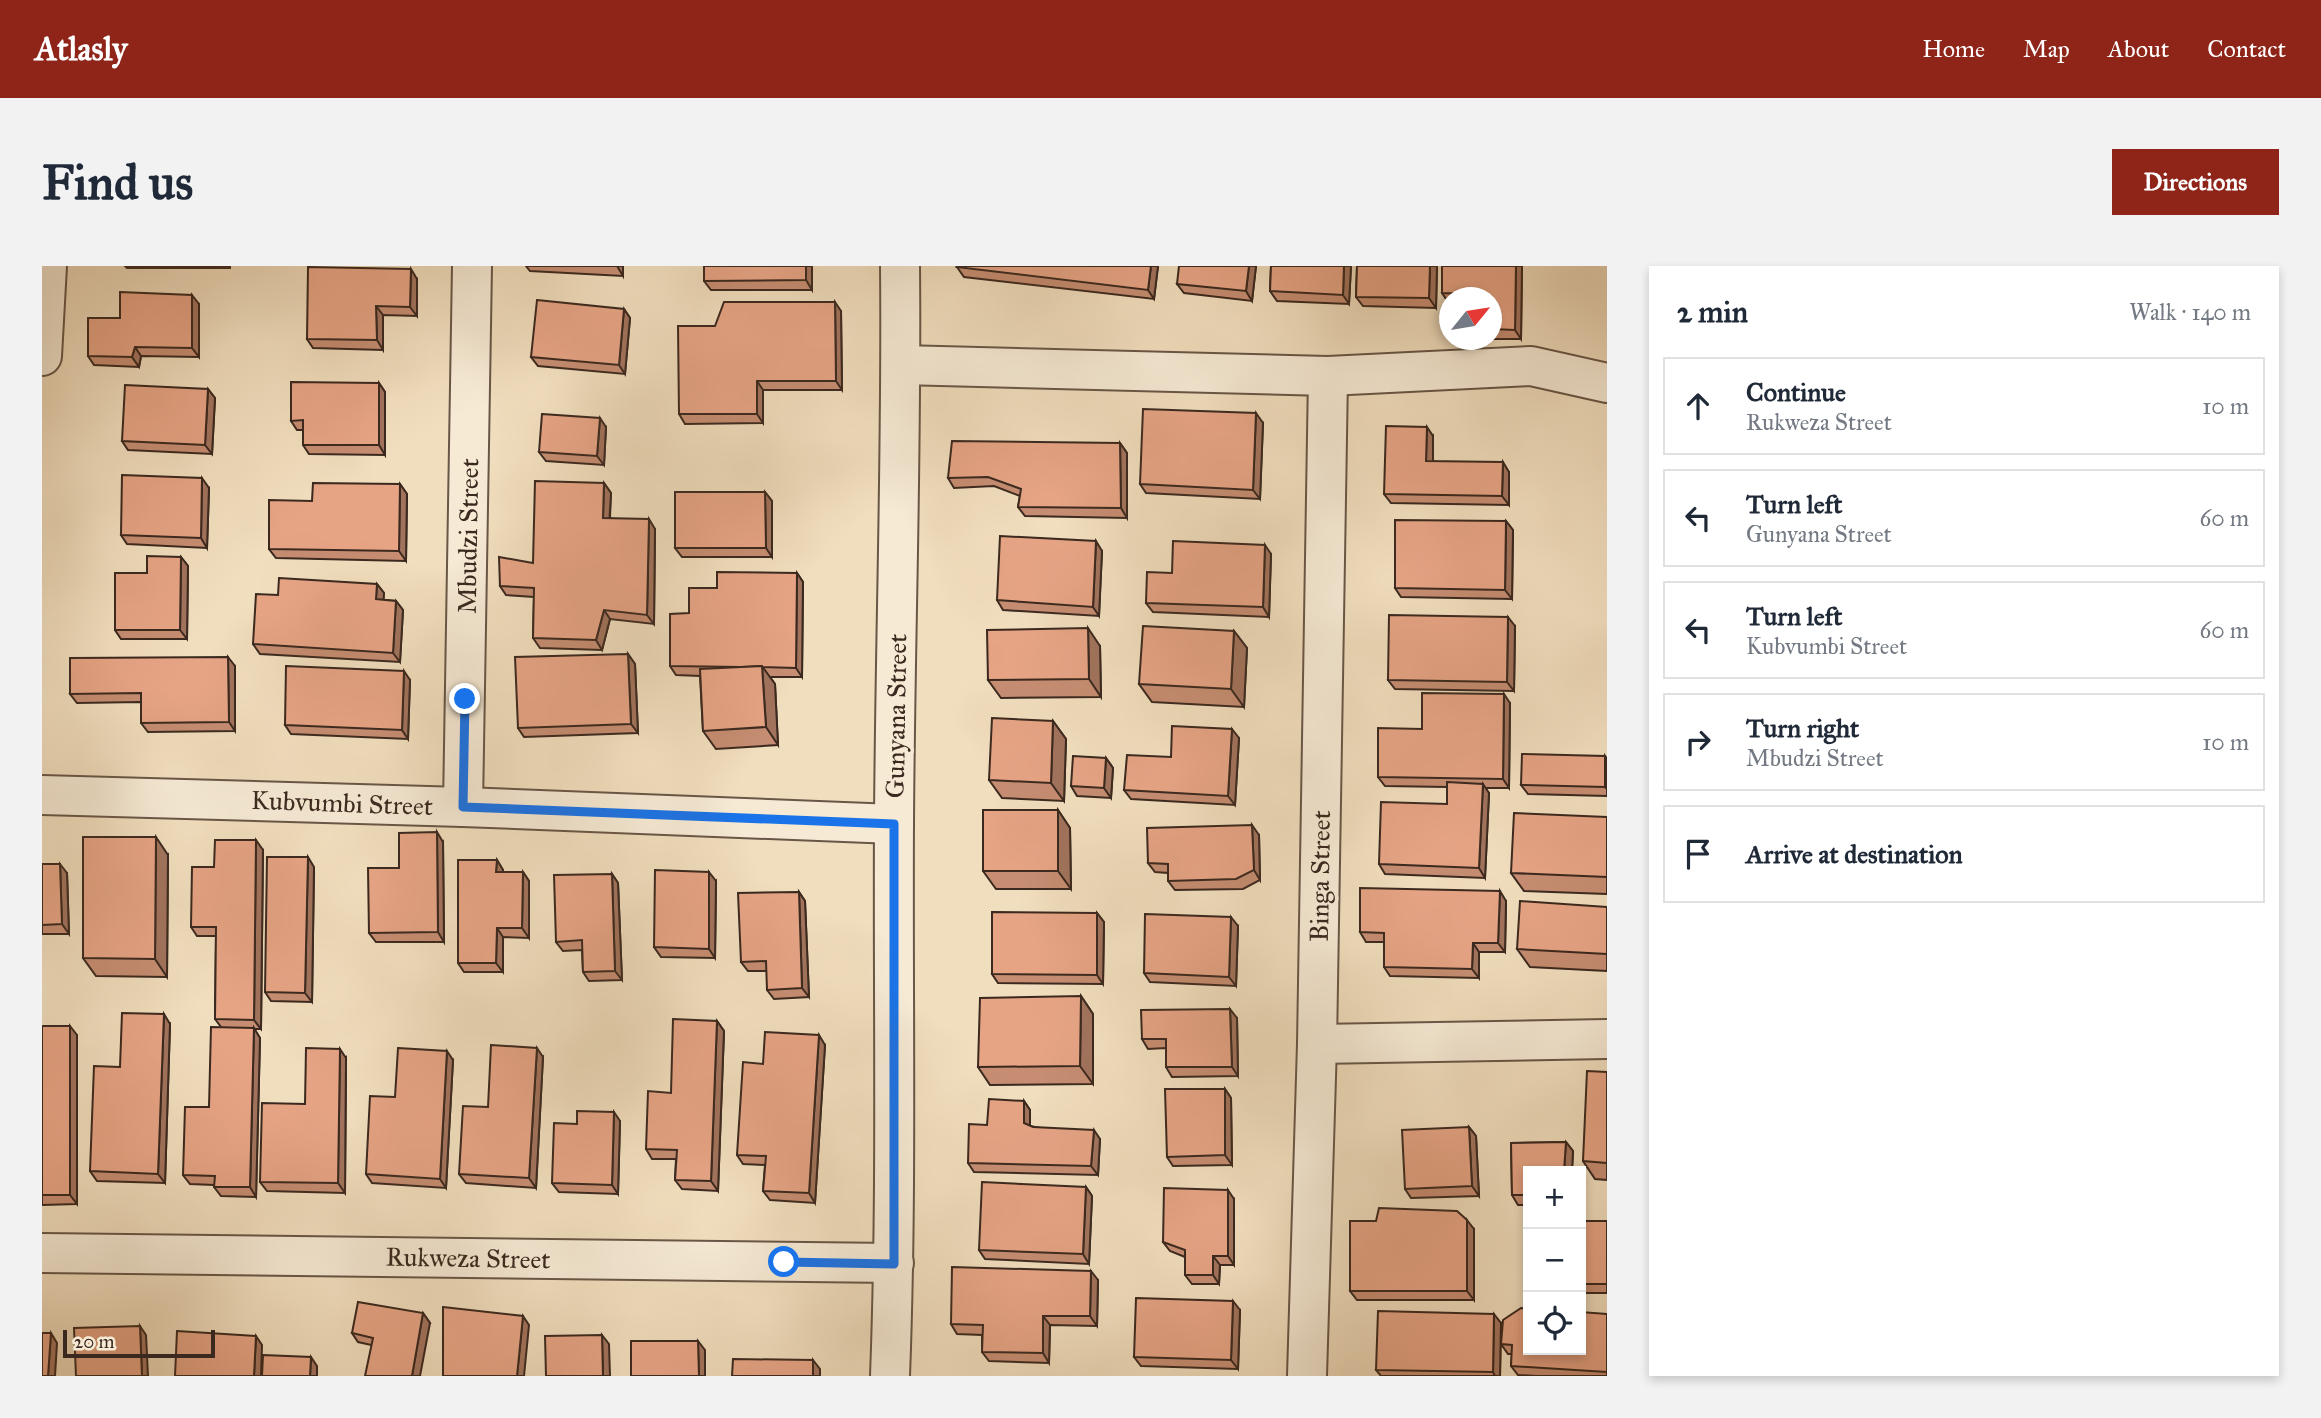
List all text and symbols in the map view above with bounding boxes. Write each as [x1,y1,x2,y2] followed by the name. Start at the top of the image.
[35,29,127,69] text: Atlasly
[1922,34,1985,64] text: Home
[2023,34,2070,64] text: Map
[2108,34,2169,64] text: About
[2207,34,2286,64] text: Contact
[2112,149,2279,215] button: Directions
[42,153,193,212] text: Find us
[1439,287,1502,350] north arrow
[1677,294,1748,330] text: 2 min
[2129,298,2251,326] text: Walk · 140 m
[1746,376,1846,408] text: Continue
[1679,387,1717,425] icon: ahead
[2202,392,2249,420] text: 10 m
[1746,408,1892,436] text: Rukweza Street
[451,458,485,614] street label: Mbudzi Street
[1746,488,1842,520] text: Turn left
[1679,499,1717,537] icon: left
[2200,504,2249,532] text: 60 m
[1746,520,1892,548] text: Gunyana Street
[1746,600,1842,632] text: Turn left
[1679,611,1717,649] icon: left
[2200,616,2249,644] text: 60 m
[1746,632,1907,660] text: Kubvumbi Street
[879,633,913,799] street label: Gunyana Street
[449,683,480,714] route end
[1746,712,1859,744] text: Turn right
[1679,723,1717,761] icon: right
[2202,728,2249,756] text: 10 m
[1746,744,1884,772] text: Mbudzi Street
[250,784,434,822] street label: Kubvumbi Street
[1303,810,1337,942] street label: Binga Street
[1679,835,1717,873] icon: arrive
[1746,838,1963,870] text: Arrive at destination
[1523,1166,1586,1355] map controls
[1523,1166,1586,1229] button: +
[1523,1229,1586,1292] button: −
[385,1241,551,1275] street label: Rukweza Street
[768,1246,799,1277] route start
[1523,1292,1586,1355] button: locate
[63,1327,215,1359] scale bar
[74,1330,115,1353] text: 20 m

